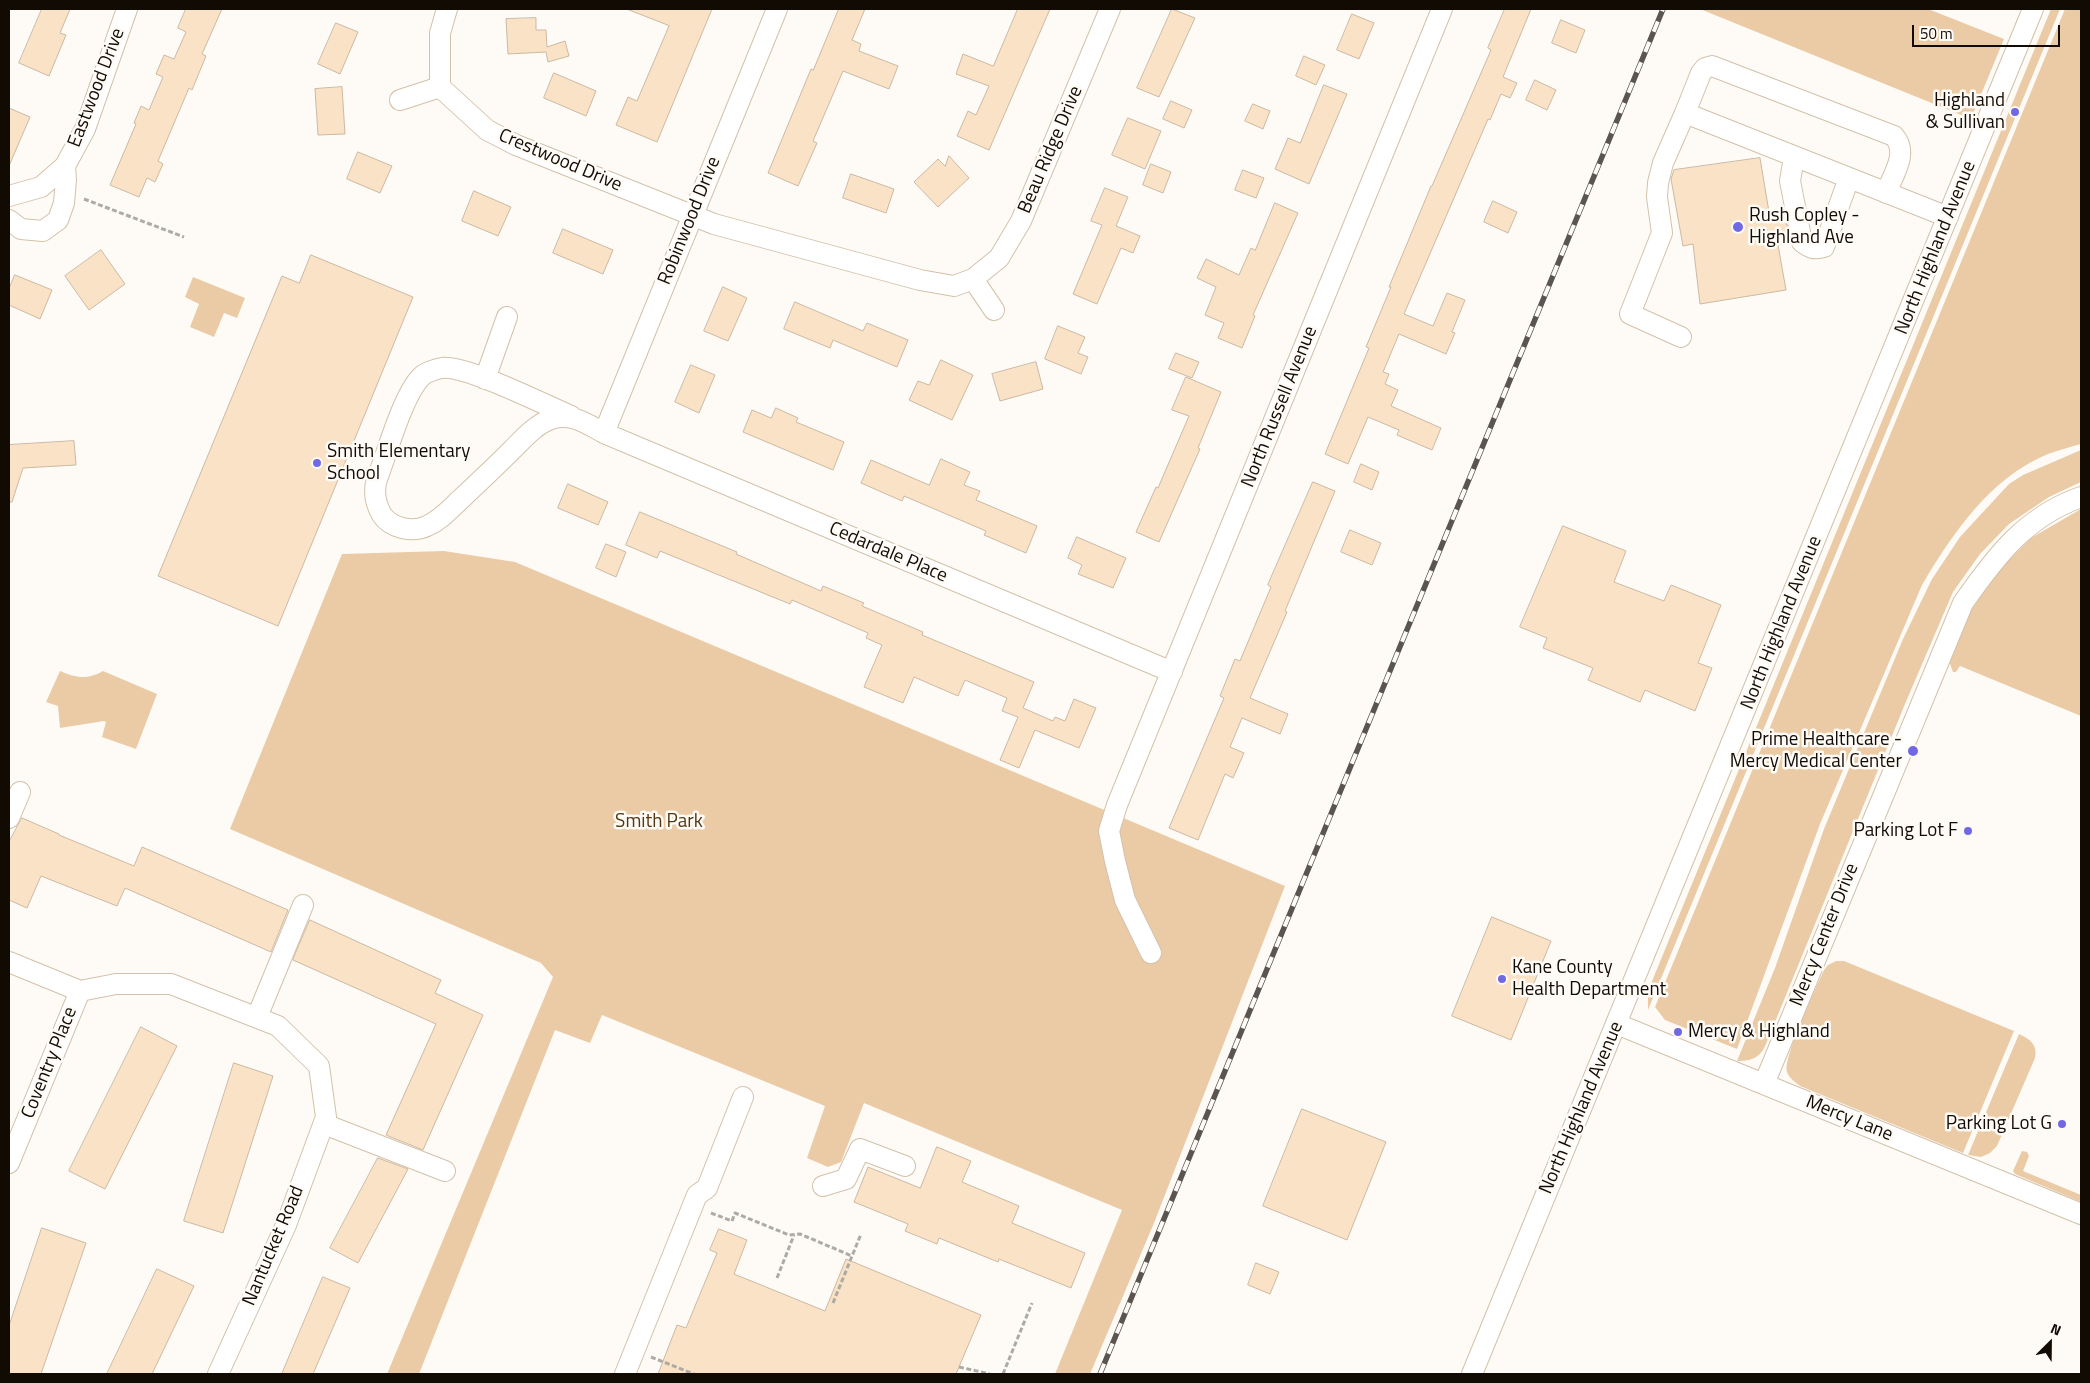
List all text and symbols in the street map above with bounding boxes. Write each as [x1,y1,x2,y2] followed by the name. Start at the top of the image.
[1915,15,2062,47] scale bar
[1920,22,1953,45] text: 50 m
[64,25,130,151] street label: Eastwood Drive
[1014,83,1088,217] street label: Beau Ridge Drive
[1926,90,2005,134] place label: Highland & Sullivan
[2009,106,2021,118] marker: Highland & Sullivan
[495,125,625,197] street label: Crestwood Drive
[654,154,726,288] street label: Robinwood Drive
[1891,158,1981,338] street label: North Highland Avenue
[1749,205,1860,249] place label: Rush Copley - Highland Ave
[1731,220,1745,234] marker: Rush Copley - Highland Ave
[1237,323,1323,491] street label: North Russell Avenue
[327,441,470,485] place label: Smith Elementary School
[311,457,323,469] marker: Smith Elementary School
[825,518,951,588] street label: Cedardale Place
[1737,533,1827,713] street label: North Highland Avenue
[1730,729,1902,773] place label: Prime Healthcare - Mercy Medical Center
[1906,744,1920,758] marker: Prime Healthcare - Mercy Medical Center
[615,811,703,833] park label: Smith Park
[1854,820,1958,842] place label: Parking Lot F
[1962,825,1974,837] marker: Parking Lot F
[1786,860,1864,1010] street label: Mercy Center Drive
[1512,957,1666,1001] place label: Kane County Health Department
[1496,973,1508,985] marker: Kane County Health Department
[17,1004,83,1122] street label: Coventry Place
[1535,1018,1629,1198] street label: North Highland Avenue
[1688,1021,1830,1043] place label: Mercy & Highland
[1672,1026,1684,1038] marker: Mercy & Highland
[1802,1091,1896,1147] street label: Mercy Lane
[1946,1113,2052,1135] place label: Parking Lot G
[2056,1118,2068,1130] marker: Parking Lot G
[239,1183,309,1309] street label: Nantucket Road
[2047,1317,2065,1340] text: N
[2025,1318,2075,1368] north arrow

